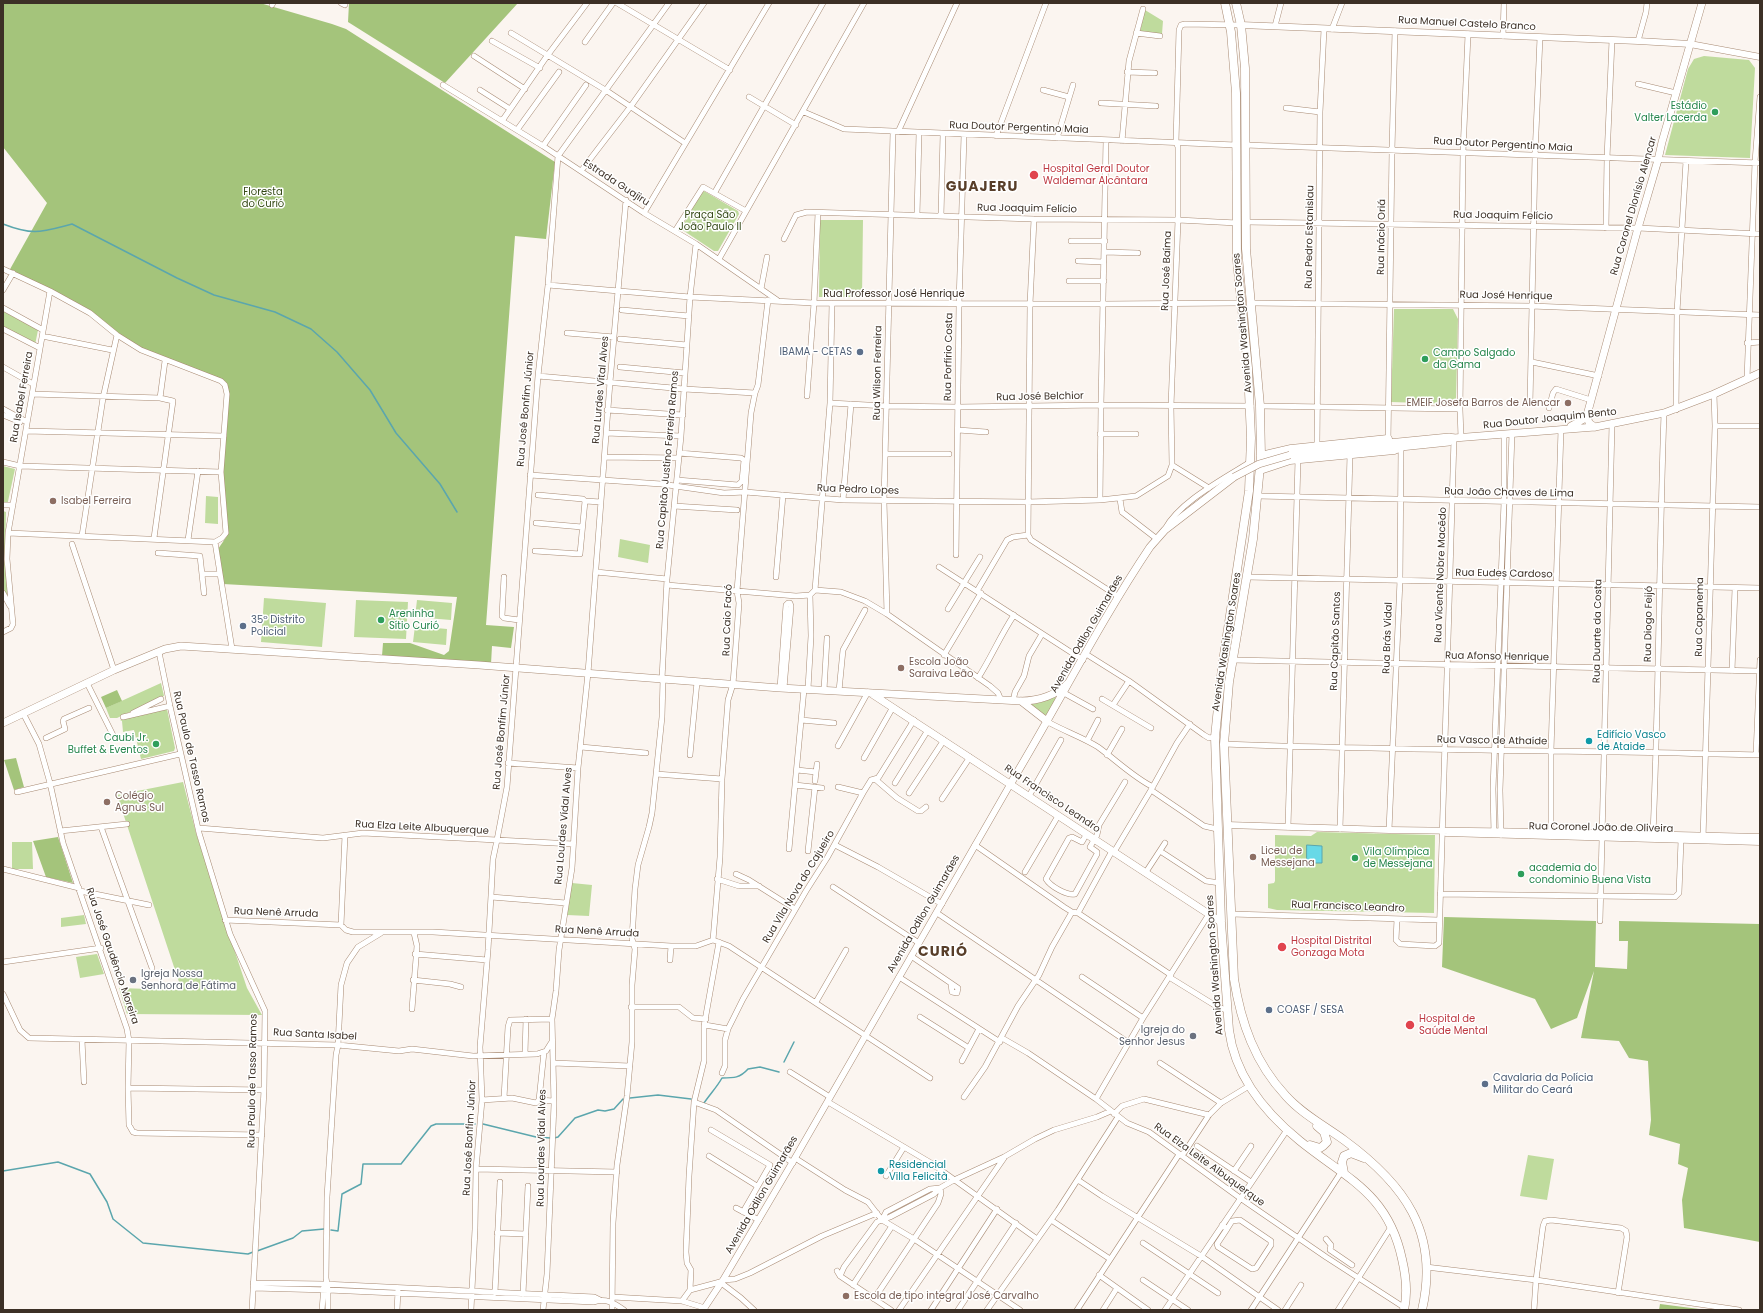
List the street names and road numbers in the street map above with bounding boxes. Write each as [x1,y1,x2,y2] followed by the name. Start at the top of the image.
[1398,14,1536,34] street label: Rua Manuel Castelo Branco
[949,120,1089,136] street label: Rua Doutor Pergentino Maia
[1433,135,1573,155] street label: Rua Doutor Pergentino Maia
[1608,135,1660,277] street label: Rua Coronel Dionísio Alencar
[581,157,651,209] street label: Estrada Guajiru
[1303,185,1317,289] street label: Rua Pedro Estanislau
[1375,199,1389,275] street label: Rua Inácio Oriá
[977,202,1077,216] street label: Rua Joaquim Felício
[1453,209,1553,223] street label: Rua Joaquim Felício
[1160,231,1174,311] street label: Rua José Baíma
[1231,252,1255,394] street label: Avenida Washington Soares
[823,288,965,300] street label: Rua Professor José Henrique
[1460,289,1552,303] street label: Rua José Henrique
[942,313,956,401] street label: Rua Porfírio Costa
[871,325,885,421] street label: Rua Wilson Ferreira
[590,336,612,444] street label: Rua Lurdes Vítal Alves
[8,351,36,443] street label: Rua Isabel Ferreira
[515,351,537,467] street label: Rua José Bonfim Júnior
[654,370,682,550] street label: Rua Capitão Justino Ferreira Ramos
[996,390,1084,404] street label: Rua José Belchior
[1483,406,1617,432] street label: Rua Doutor Joaquim Bento
[817,483,899,497] street label: Rua Pedro Lopes
[1444,486,1574,500] street label: Rua João Chaves de Lima
[1433,507,1449,643] street label: Rua Vicente Nobre Macêdo
[1455,567,1553,581] street label: Rua Eudes Cardoso
[1210,572,1244,712] street label: Avenida Washington Soares
[1048,573,1126,695] street label: Avenida Odilon Guimarães
[1693,577,1707,657] street label: Rua Capanema
[1591,579,1605,683] street label: Rua Duarte da Costa
[721,584,735,656] street label: Rua Caio Facó
[1642,586,1656,662] street label: Rua Diogo Feijó
[1328,591,1344,691] street label: Rua Capitão Santos
[1381,602,1395,674] street label: Rua Brás Vidal
[1445,650,1549,664] street label: Rua Afonso Henrique
[491,674,513,790] street label: Rua José Bonfim Júnior
[170,690,212,824] street label: Rua Paulo de Tasso Ramos
[1437,734,1547,748] street label: Rua Vasco de Athaíde
[1002,762,1102,836] street label: Rua Francisco Leandro
[553,767,575,885] street label: Rua Lourdes Vídal Alves
[355,819,489,837] street label: Rua Elza Leite Albuquerque
[1529,821,1673,835] street label: Rua Coronel João de Oliveira
[761,828,837,946] street label: Rua Vila Nova do Cajueiro
[885,853,963,975] street label: Avenida Odilon Guimarães
[83,886,141,1026] street label: Rua José Gaudêncio Moreira
[1204,894,1226,1036] street label: Avenida Washington Soares
[1291,899,1405,915] street label: Rua Francisco Leandro
[234,906,318,920] street label: Rua Nenê Arruda
[554,924,640,940] street label: Rua Nenê Arruda
[246,1014,260,1148] street label: Rua Paulo de Tasso Ramos
[273,1027,357,1043] street label: Rua Santa Isabel
[461,1080,479,1196] street label: Rua José Bonfim Júnior
[535,1089,549,1207] street label: Rua Lourdes Vídal Alves
[1151,1121,1267,1209] street label: Rua Elza Leite Albuquerque
[723,1134,801,1256] street label: Avenida Odilon Guimarães

